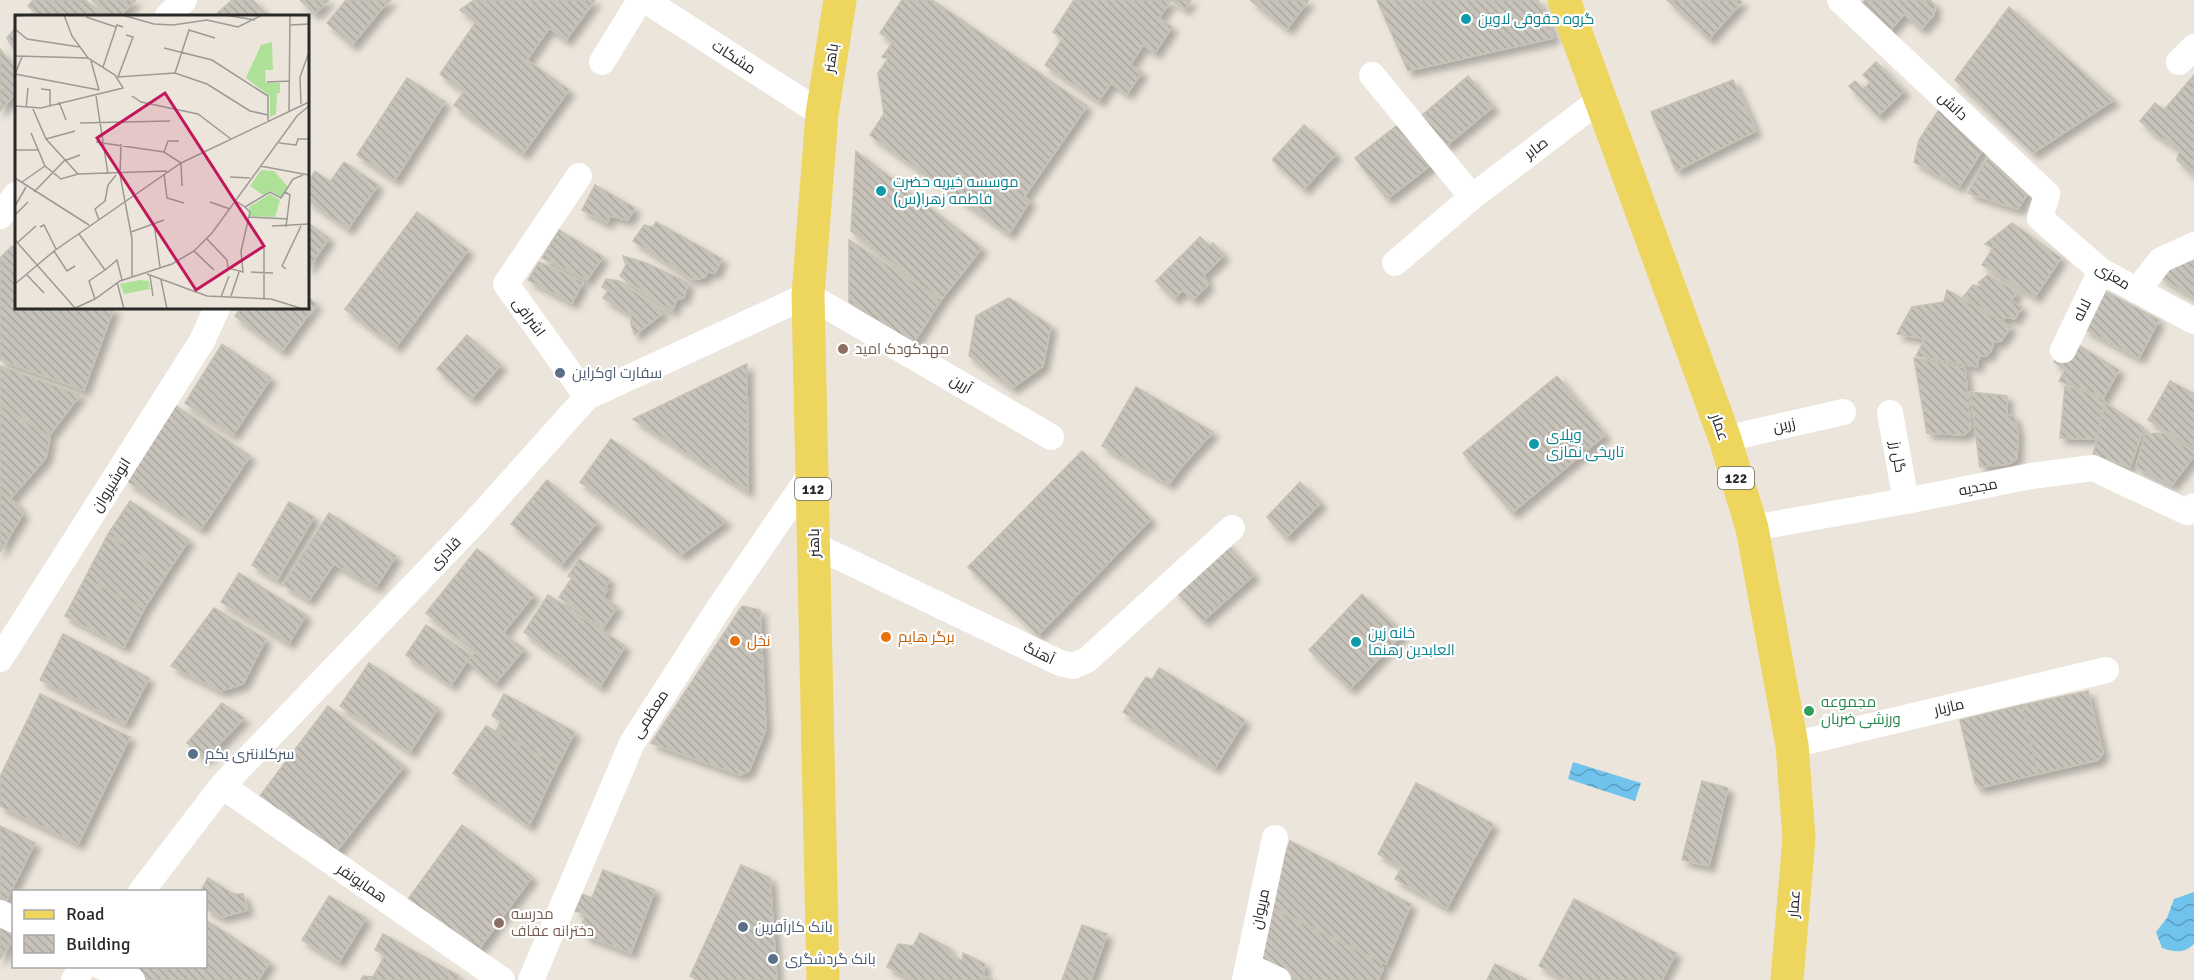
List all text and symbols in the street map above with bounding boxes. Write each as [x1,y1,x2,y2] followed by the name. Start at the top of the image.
[1478,10,1594,29] place label: گروه حقوقی لاوین
[1459,12,1473,26] marker: گروه حقوقی لاوین
[15,15,309,309] inset map
[709,36,759,78] street label: مشکات
[820,42,842,75] street label: باهنر
[1934,88,1972,125] street label: دانش
[1520,133,1551,163] street label: صابر
[893,173,1019,209] place label: موسسه خیریه حضرت فاطمه زهرا(س)
[874,184,888,198] marker: موسسه خیریه حضرت فاطمه زهرا(س)
[2092,259,2134,294] street label: معزی
[508,294,549,341] street label: اشرافی
[2069,296,2095,324] street label: لاله
[855,340,949,359] place label: مهدکودک امید
[836,342,850,356] marker: مهدکودک امید
[572,364,662,383] place label: سفارت اوکراین
[553,366,567,380] marker: سفارت اوکراین
[946,371,975,398] street label: آرین
[1707,410,1733,443] street label: عمار
[1771,414,1797,437] street label: زرین
[1546,426,1624,462] place label: ویلای تاریخی نمازی
[1527,437,1541,451] marker: ویلای تاریخی نمازی
[1885,439,1910,474] street label: گل رز
[87,455,135,516] street label: انوشیروان
[1718,467,1754,489] road number: 122
[1957,474,1999,500] street label: مجدیه
[795,478,831,500] road number: 112
[805,528,823,559] street label: باهنر
[425,533,465,574] street label: قادری
[1368,624,1455,660] place label: خانه زین العابدین رهنما
[898,628,955,647] place label: برگر هایم
[879,630,893,644] marker: برگر هایم
[747,632,771,651] place label: نخل
[728,634,742,648] marker: نخل
[1349,635,1363,649] marker: خانه زین العابدین رهنما
[1020,638,1058,668] street label: آهنگ
[628,687,673,742] street label: معظمی
[1821,693,1901,729] place label: مجموعه ورزشی ضربان
[1931,695,1966,719] street label: مازیار
[1802,704,1816,718] marker: مجموعه ورزشی ضربان
[205,745,295,764] place label: سرکلانتری یکم
[186,747,200,761] marker: سرکلانتری یکم
[332,859,391,906] street label: همایونفر
[1247,887,1274,931] street label: مریوان
[12,890,207,968] legend
[1784,890,1804,919] street label: عمار
[66,903,105,925] text: Road
[511,905,594,940] place label: مدرسه دخترانه عفاف
[492,916,506,930] marker: مدرسه دخترانه عفاف
[755,918,833,937] place label: بانک کارآفرین
[736,920,750,934] marker: بانک کارآفرین
[66,933,130,955] text: Building
[785,950,876,969] place label: بانک گردشگری
[766,952,780,966] marker: بانک گردشگری

